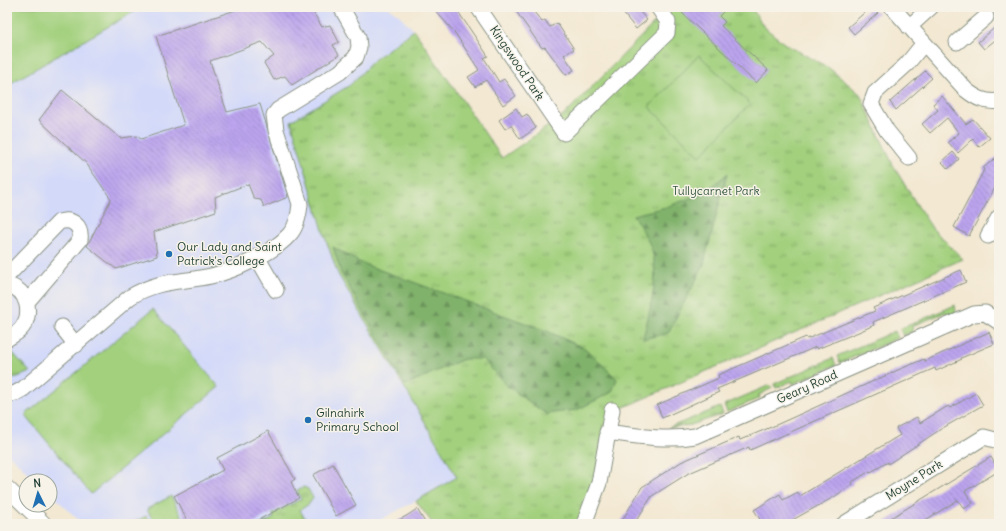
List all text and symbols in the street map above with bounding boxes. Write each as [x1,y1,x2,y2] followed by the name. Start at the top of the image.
[487,23,548,103] street label: Kingswood Park
[672,183,760,198] park label: Tullycarnet Park
[177,239,282,268] place label: Our Lady and Saint Patrick's College
[164,249,174,259] marker: Our Lady and Saint Patrick's College
[774,367,839,407] street label: Geary Road
[316,405,399,434] place label: Gilnahirk Primary School
[303,415,313,425] marker: Gilnahirk Primary School
[883,456,945,503] street label: Moyne Park
[18,473,58,513] north arrow
[33,476,42,490] text: N

